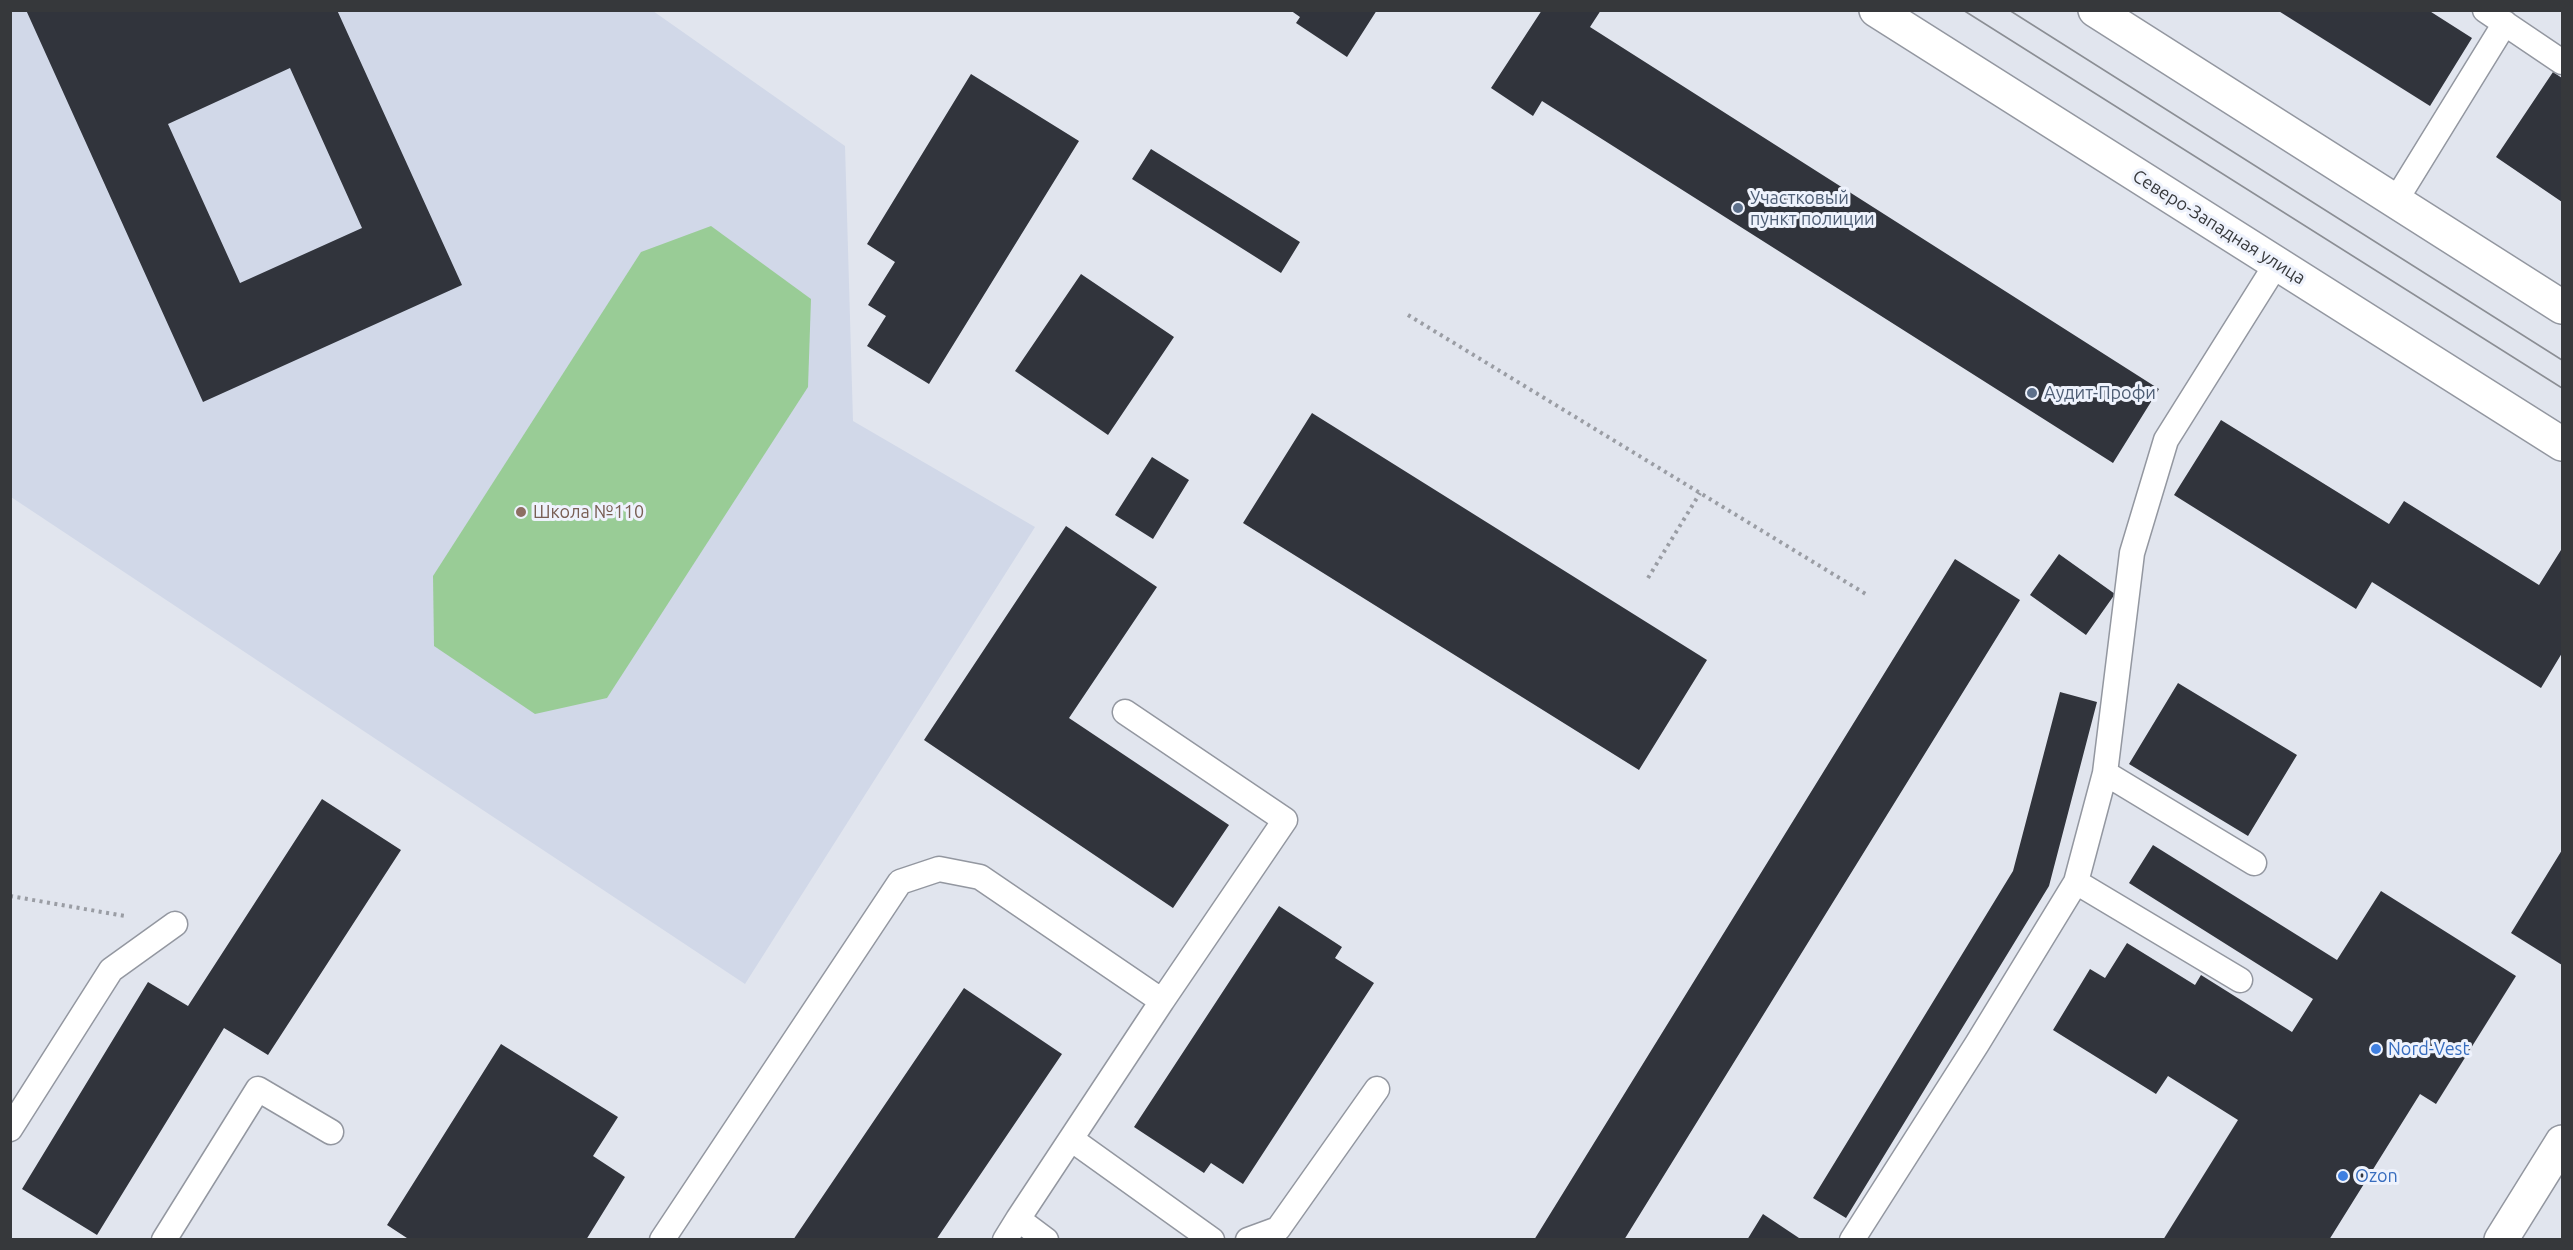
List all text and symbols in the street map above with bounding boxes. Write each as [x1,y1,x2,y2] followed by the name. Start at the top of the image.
[2129,165,2309,289] street label: Северо-Западная улица
[1750,187,1875,230] place label: Участковый пункт полиции
[1731,201,1745,215] marker: Участковый пункт полиции
[2044,382,2156,404] place label: Аудит-Профи
[2025,386,2039,400] marker: Аудит-Профи
[533,501,644,523] place label: Школа №110
[514,505,528,519] marker: Школа №110
[2388,1038,2469,1060] place label: Nord-Vest
[2369,1042,2383,1056] marker: Nord-Vest
[2355,1165,2398,1187] place label: Ozon
[2336,1169,2350,1183] marker: Ozon

